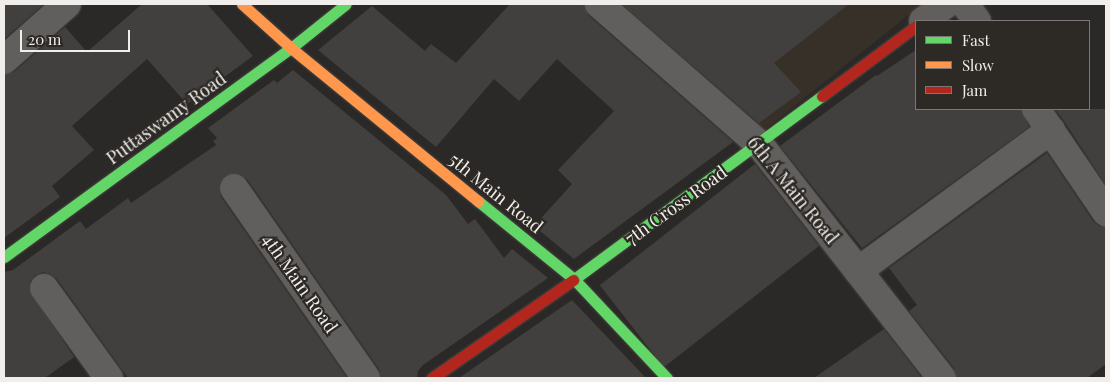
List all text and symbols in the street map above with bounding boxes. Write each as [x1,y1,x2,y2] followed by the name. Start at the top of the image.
[22,20,132,52] scale bar
[915,20,1090,110] legend
[28,29,61,49] text: 20 m
[962,30,990,50] text: Fast
[962,55,994,75] text: Slow
[102,67,230,169] street label: Puttaswamy Road
[962,80,987,100] text: Jam
[743,132,843,248] street label: 6th A Main Road
[445,148,547,238] street label: 5th Main Road
[621,161,731,249] street label: 7th Cross Road
[258,229,342,337] street label: 4th Main Road

